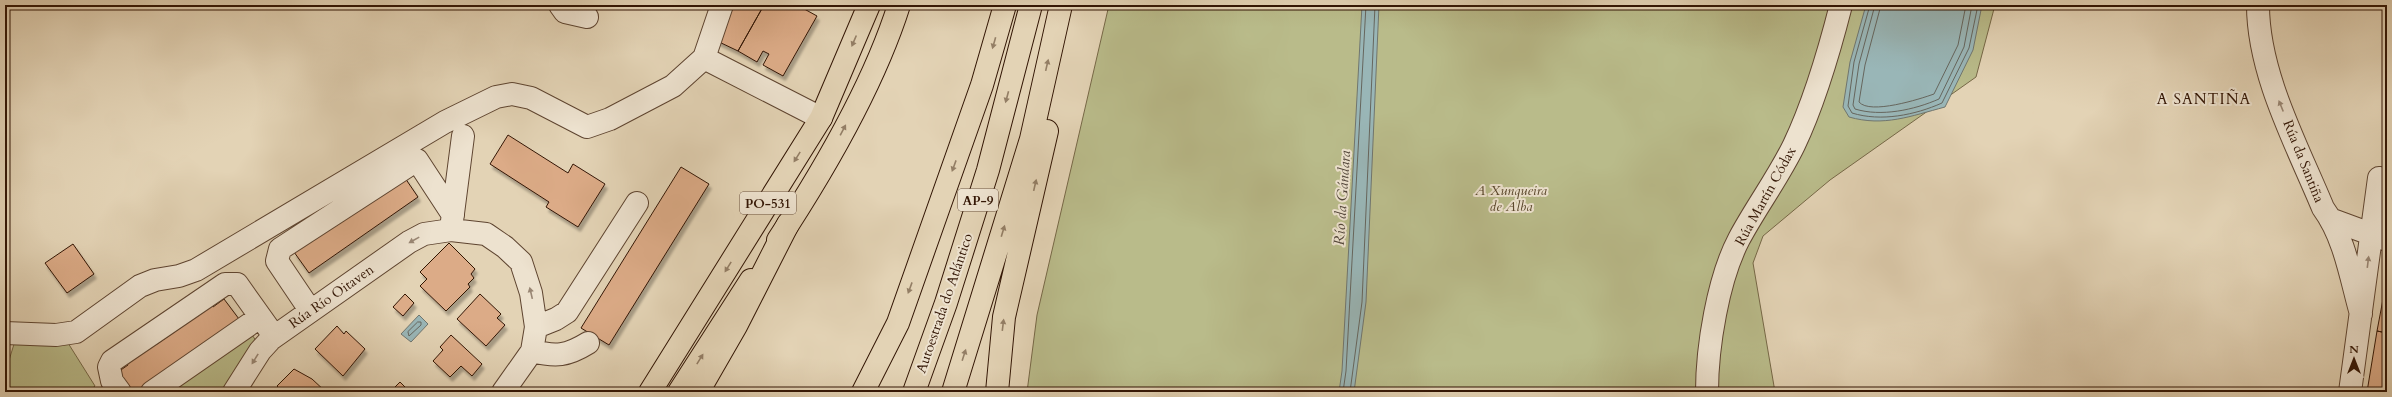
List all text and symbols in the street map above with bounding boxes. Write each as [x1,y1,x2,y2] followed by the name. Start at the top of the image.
[851,35,857,46] one-way arrow
[991,37,997,49] one-way arrow
[1045,58,1051,71] one-way arrow
[2157,89,2251,109] district label: A SANTIÑA
[1004,91,1010,103] one-way arrow
[2278,100,2284,112] one-way arrow
[2278,117,2329,205] street label: Rúa da Santiña
[839,124,846,135] one-way arrow
[1730,143,1801,249] street label: Rúa Martín Códax
[1329,150,1355,246] water label: Río da Gándara
[793,151,800,163] one-way arrow
[950,160,956,172] one-way arrow
[1032,179,1038,191] one-way arrow
[1474,181,1547,216] park label: A Xunqueira de Alba
[958,189,998,211] road number: AP-9
[740,192,796,214] road number: PO-531
[1000,225,1006,237] one-way arrow
[912,230,977,376] street label: Autoestrada do Atlántico
[408,237,420,243] one-way arrow
[2365,256,2371,268] one-way arrow
[285,260,378,333] street label: Rúa Río Oitaven
[724,262,732,273] one-way arrow
[907,283,913,295] one-way arrow
[527,287,533,299] one-way arrow
[1000,319,1007,331] one-way arrow
[2334,339,2374,379] north arrow
[2349,342,2359,357] text: N
[962,349,968,361] one-way arrow
[251,353,258,365] one-way arrow
[696,354,704,364] one-way arrow

